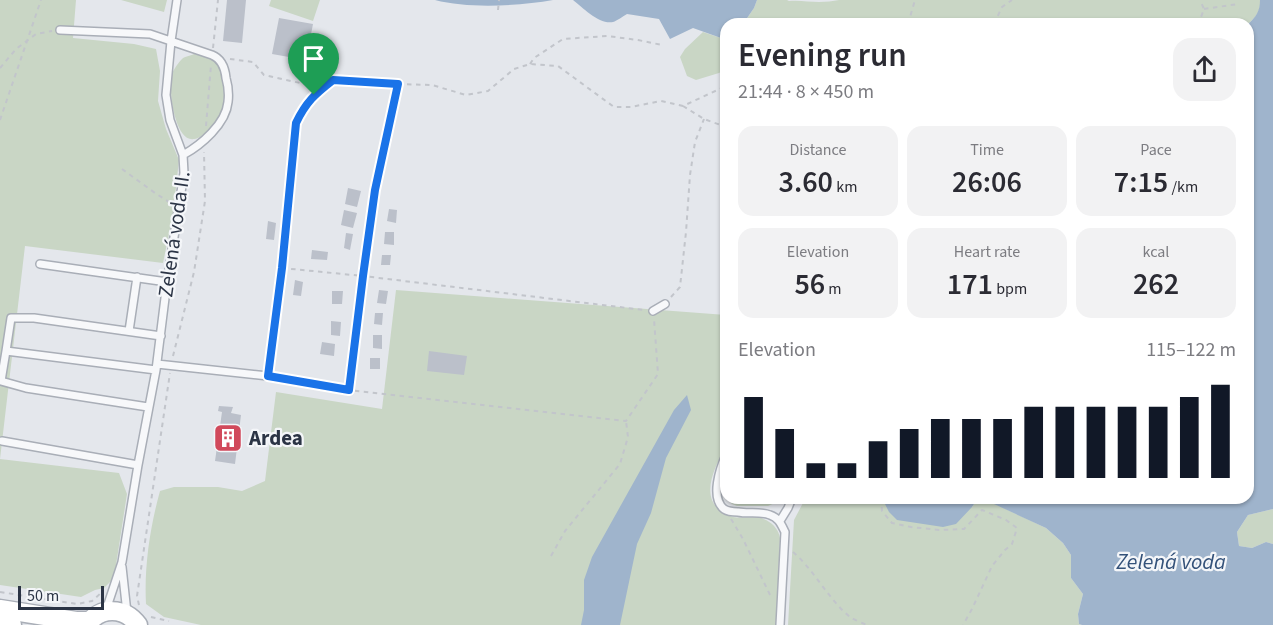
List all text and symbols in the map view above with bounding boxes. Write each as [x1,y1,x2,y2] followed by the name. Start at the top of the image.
[738,32,907,79] text: Evening run
[288,33,339,95] pin
[1173,38,1236,101] button: share
[297,42,330,75] icon: arrive
[738,78,874,106] text: 21:44 · 8 × 450 m
[790,139,846,161] text: Distance
[970,139,1004,161] text: Time
[1140,139,1172,161] text: Pace
[779,161,833,204] text: 3.60
[952,161,1022,204] text: 26:06
[1114,161,1168,204] text: 7:15
[150,169,198,299] street label: Zelená voda II.
[833,176,857,198] text: km
[1168,176,1198,198] text: /km
[787,241,849,263] text: Elevation
[954,241,1020,263] text: Heart rate
[1143,241,1169,263] text: kcal
[794,263,825,306] text: 56
[947,263,993,306] text: 171
[1133,263,1179,306] text: 262
[825,278,842,300] text: m
[993,278,1027,300] text: bpm
[738,336,816,364] text: Elevation
[1146,336,1236,364] text: 115–122 m
[212,422,244,454] building icon: Ardea
[248,423,303,453] place label: Ardea
[1115,546,1226,578] water label: Zelená voda
[18,583,104,610] scale bar
[27,585,59,607] text: 50 m

